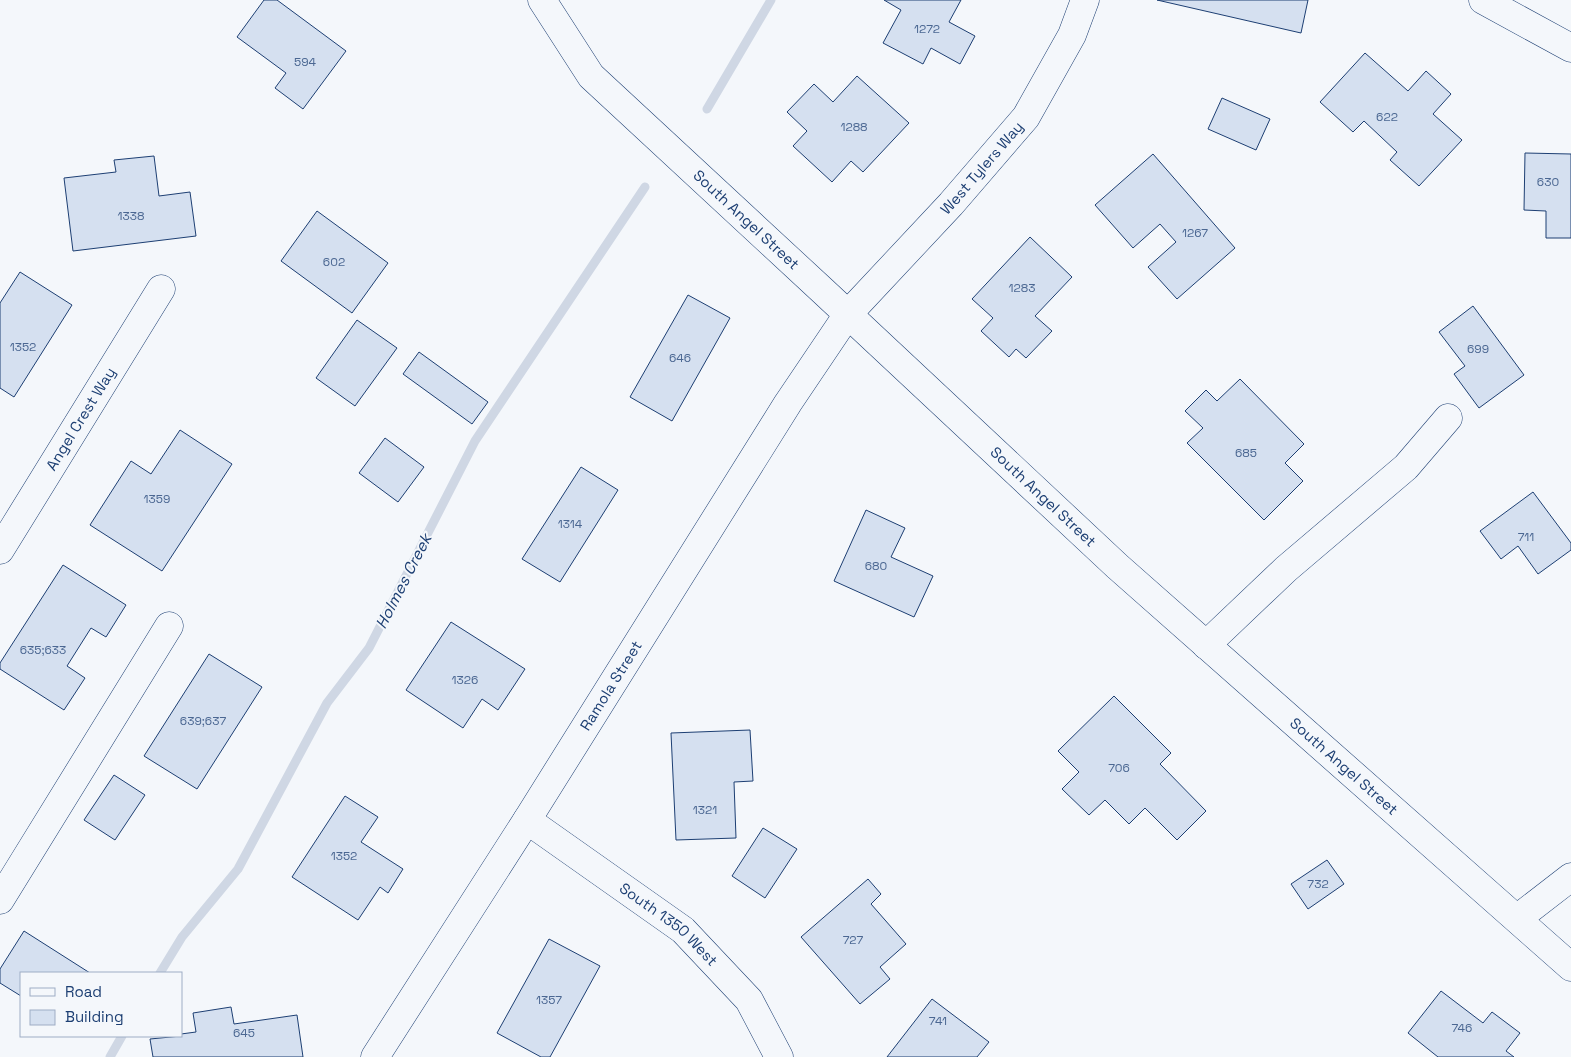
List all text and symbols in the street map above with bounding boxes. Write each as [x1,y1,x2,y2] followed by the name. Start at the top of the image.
[914,21,940,37] house number: 1272
[294,54,317,70] house number: 594
[1376,109,1398,125] house number: 622
[936,117,1027,218] street label: West Tylers Way
[840,119,868,135] house number: 1288
[689,166,804,273] street label: South Angel Street
[1537,174,1559,190] house number: 630
[118,208,145,224] house number: 1338
[1182,225,1208,241] house number: 1267
[323,254,345,270] house number: 602
[1009,280,1035,296] house number: 1283
[10,339,36,355] house number: 1352
[1467,341,1489,357] house number: 699
[669,350,691,366] house number: 646
[41,364,119,474] street label: Angel Crest Way
[986,442,1100,551] street label: South Angel Street
[1235,445,1257,461] house number: 685
[144,491,170,507] house number: 1359
[558,516,583,532] house number: 1314
[371,528,437,632] water label: Holmes Creek
[1518,529,1534,545] house number: 711
[865,558,887,574] house number: 680
[575,637,646,734] street label: Ramola Street
[20,642,66,658] house number: 635;633
[452,672,478,688] house number: 1326
[180,713,226,729] house number: 639;637
[1286,713,1402,819] street label: South Angel Street
[1108,760,1130,776] house number: 706
[693,802,717,818] house number: 1321
[331,848,357,864] house number: 1352
[1307,876,1329,892] house number: 732
[616,878,722,970] street label: South 1350 West
[843,932,864,948] house number: 727
[20,972,182,1037] legend
[65,982,102,1001] text: Road
[536,992,562,1008] house number: 1357
[65,1007,124,1026] text: Building
[929,1013,947,1029] house number: 741
[1452,1020,1472,1036] house number: 746
[233,1025,255,1041] house number: 645

